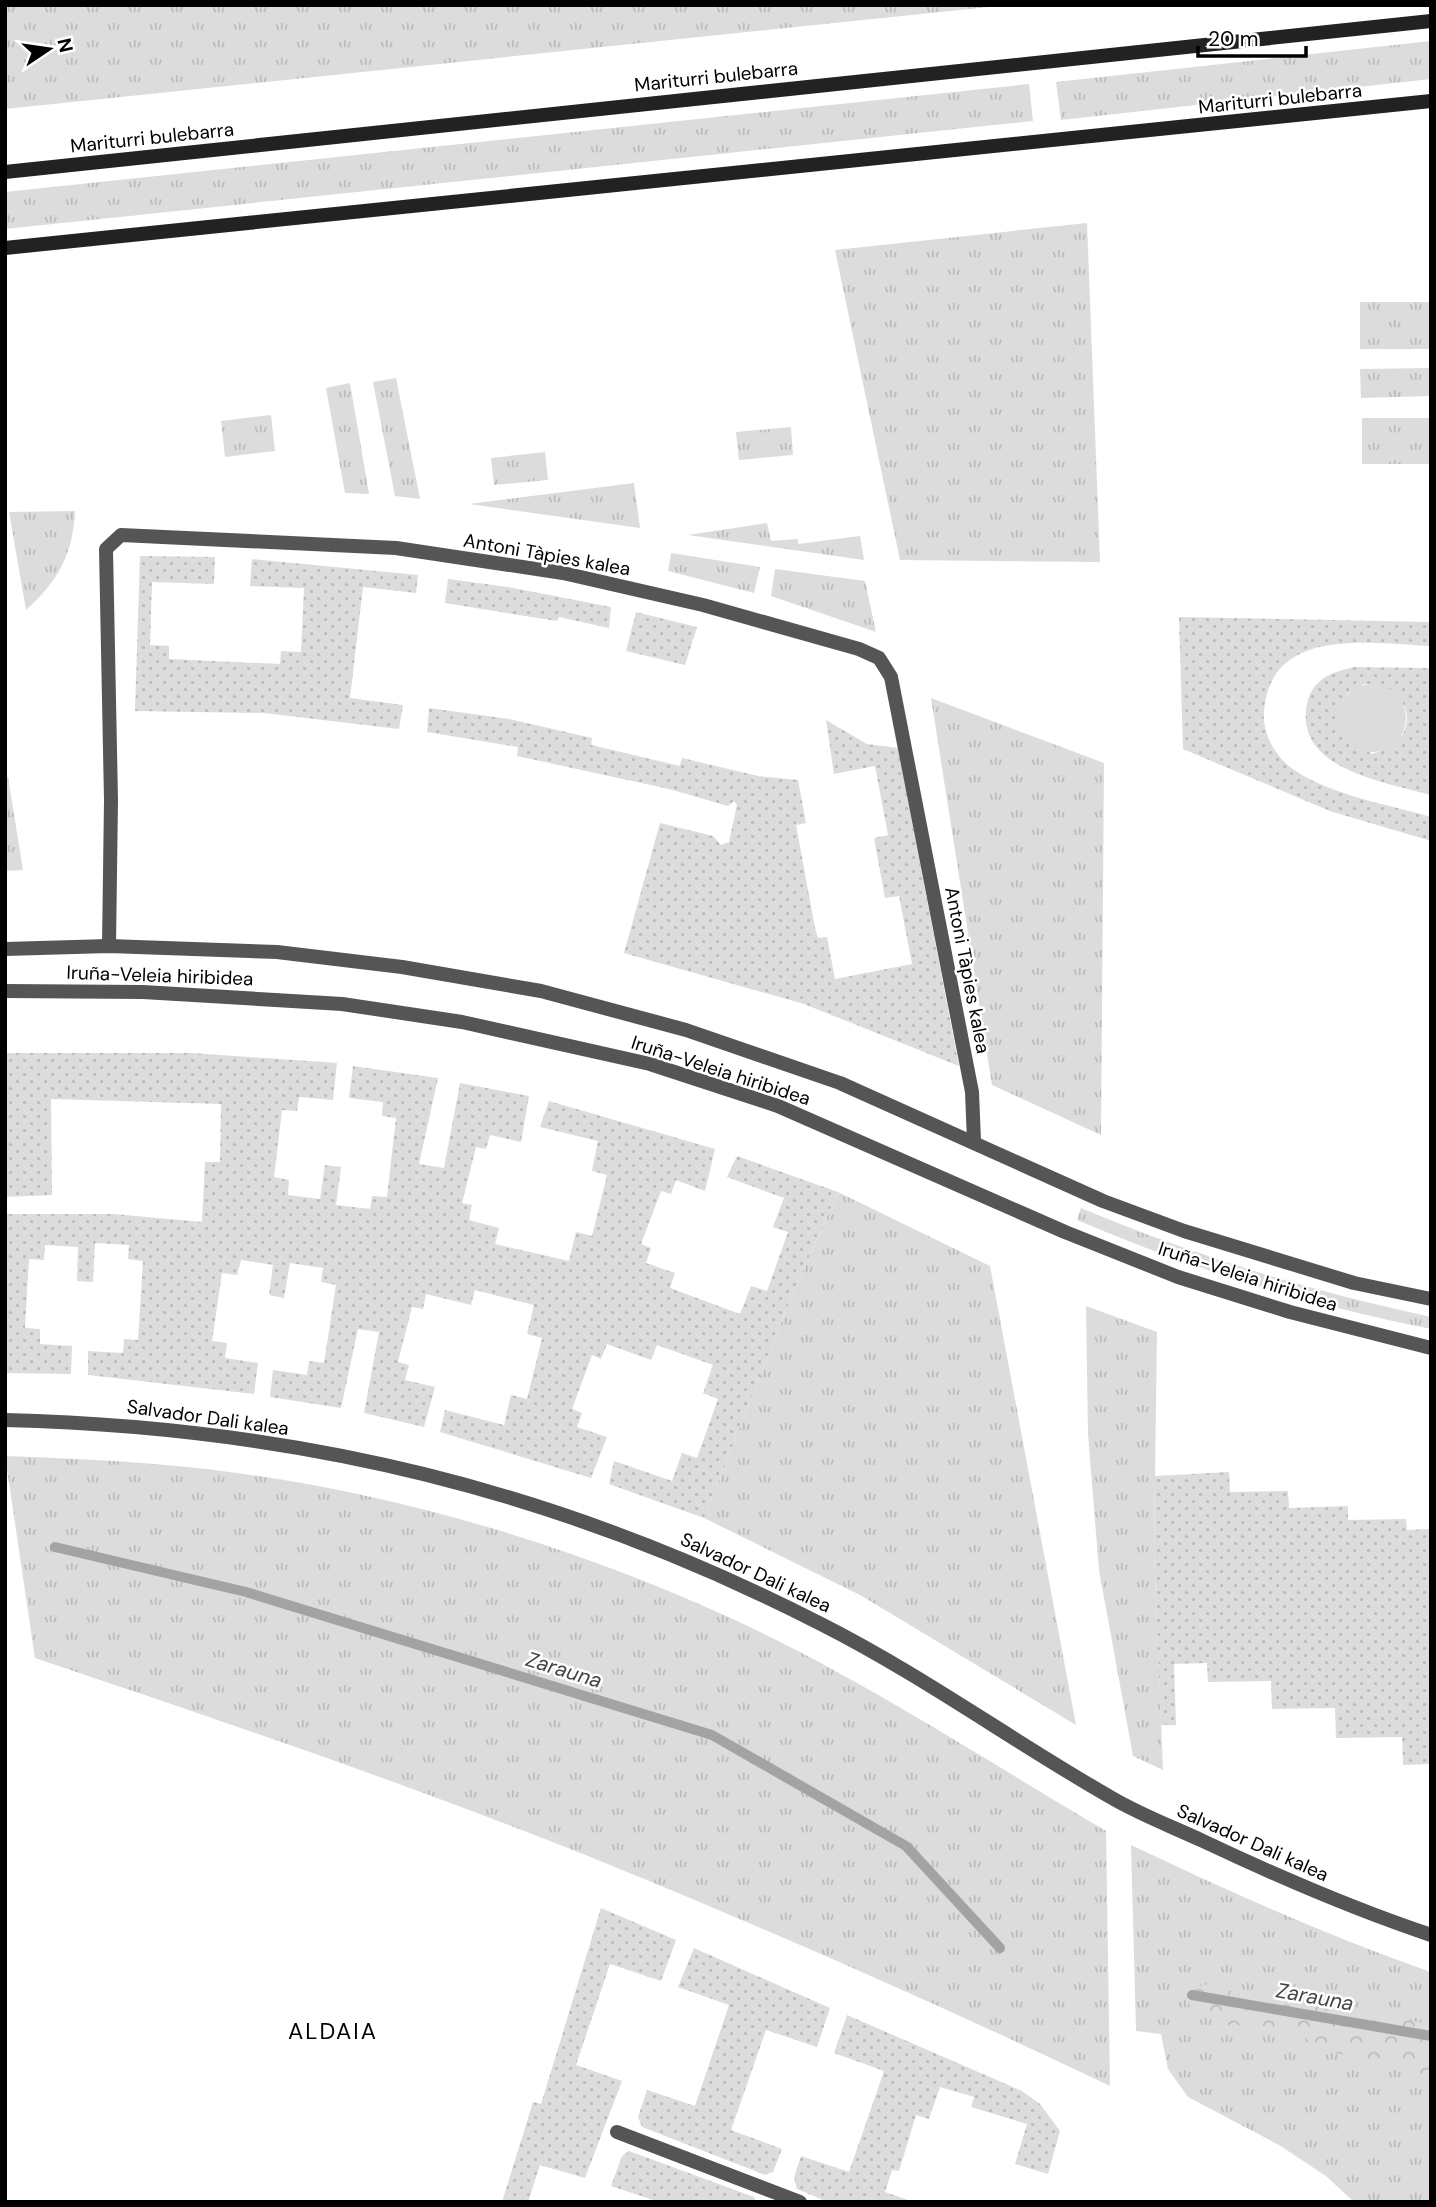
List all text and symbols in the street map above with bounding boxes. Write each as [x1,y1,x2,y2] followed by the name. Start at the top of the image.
[14,14,84,84] north arrow
[1198,14,1306,58] scale bar
[1208,25,1259,53] text: 20 m
[51,36,79,55] text: N
[633,55,799,98] street label: Mariturri bulebarra
[1197,77,1363,120] street label: Mariturri bulebarra
[69,116,235,159] street label: Mariturri bulebarra
[461,527,632,581] street label: Antoni Tàpies kalea
[939,885,996,1055] street label: Antoni Tàpies kalea
[66,960,254,991] street label: Iruña-Veleia hiribidea
[628,1030,814,1111] street label: Iruña-Veleia hiribidea
[1155,1236,1341,1317] street label: Iruña-Veleia hiribidea
[125,1394,290,1441] street label: Salvador Dali kalea
[677,1527,835,1618] street label: Salvador Dali kalea
[523,1645,605,1695] water label: Zarauna
[1173,1798,1332,1887] street label: Salvador Dali kalea
[1274,1976,1356,2018] water label: Zarauna
[288,2016,378,2046] district label: ALDAIA

